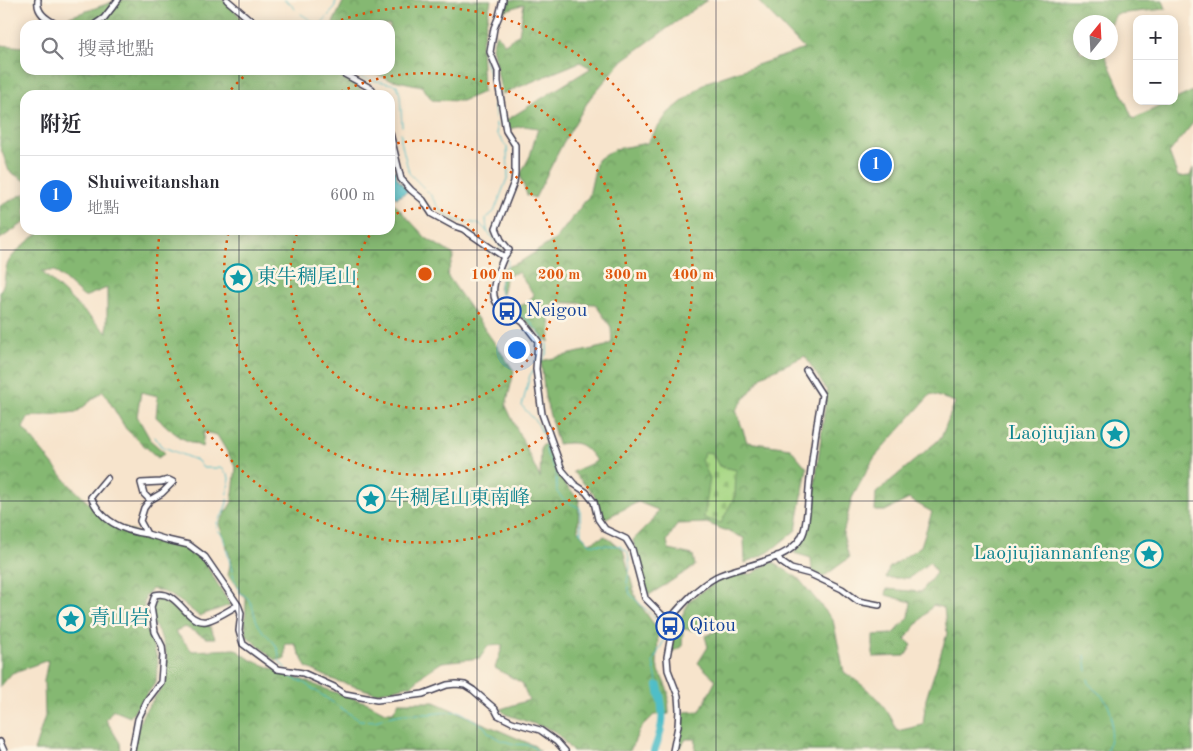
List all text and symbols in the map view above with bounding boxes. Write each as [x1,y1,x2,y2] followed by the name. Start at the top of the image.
[1073,15,1118,60] north arrow
[1133,15,1178,105] map controls
[1133,15,1178,60] button: +
[20,20,395,75] search box
[38,34,66,62] icon: search
[78,41,154,60] text: 搜尋地點
[1133,60,1178,105] button: −
[40,115,82,136] text: 附近
[860,146,892,184] pin: 1
[87,174,220,193] text: Shuiweitanshan
[51,188,61,204] text: 1
[330,188,375,204] text: 600 m
[87,201,119,217] text: 地點
[223,263,253,293] place icon: 東牛稠尾山
[416,265,434,283] centre of rings
[257,266,357,288] place label: 東牛稠尾山
[471,268,513,283] text: 100 m
[538,268,580,283] text: 200 m
[605,268,647,283] text: 300 m
[672,268,714,283] text: 400 m
[492,296,522,326] bus stop icon: Neigou
[526,301,588,321] place label: Neigou
[504,337,530,363] your location
[1100,419,1130,449] place icon: Laojiujian
[1008,424,1096,444] place label: Laojiujian
[356,484,386,514] place icon: 牛稠尾山東南峰
[390,487,530,509] place label: 牛稠尾山東南峰
[1134,539,1164,569] place icon: Laojiujiannanfeng
[973,544,1130,564] place label: Laojiujiannanfeng
[56,604,86,634] place icon: 青山岩
[90,607,150,629] place label: 青山岩
[655,611,685,641] bus stop icon: Qitou
[689,616,736,636] place label: Qitou

